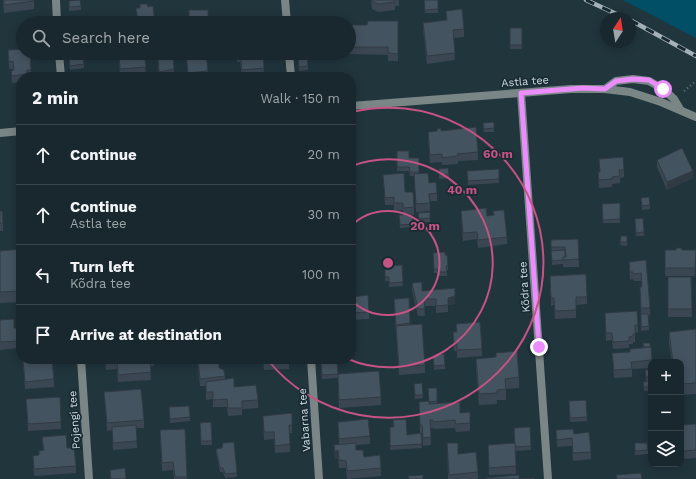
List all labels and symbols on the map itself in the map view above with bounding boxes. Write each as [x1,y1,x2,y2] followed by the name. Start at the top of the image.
[600,12,636,48] north arrow
[501,73,549,90] street label: Astla tee
[654,80,672,98] route start
[483,147,513,161] text: 60 m
[447,183,477,197] text: 40 m
[410,219,440,233] text: 20 m
[381,256,395,270] centre of rings
[516,261,533,313] street label: Kõdra tee
[530,338,548,356] route end
[296,388,313,452] street label: Vabarna tee
[66,390,83,450] street label: Pojengi tee

